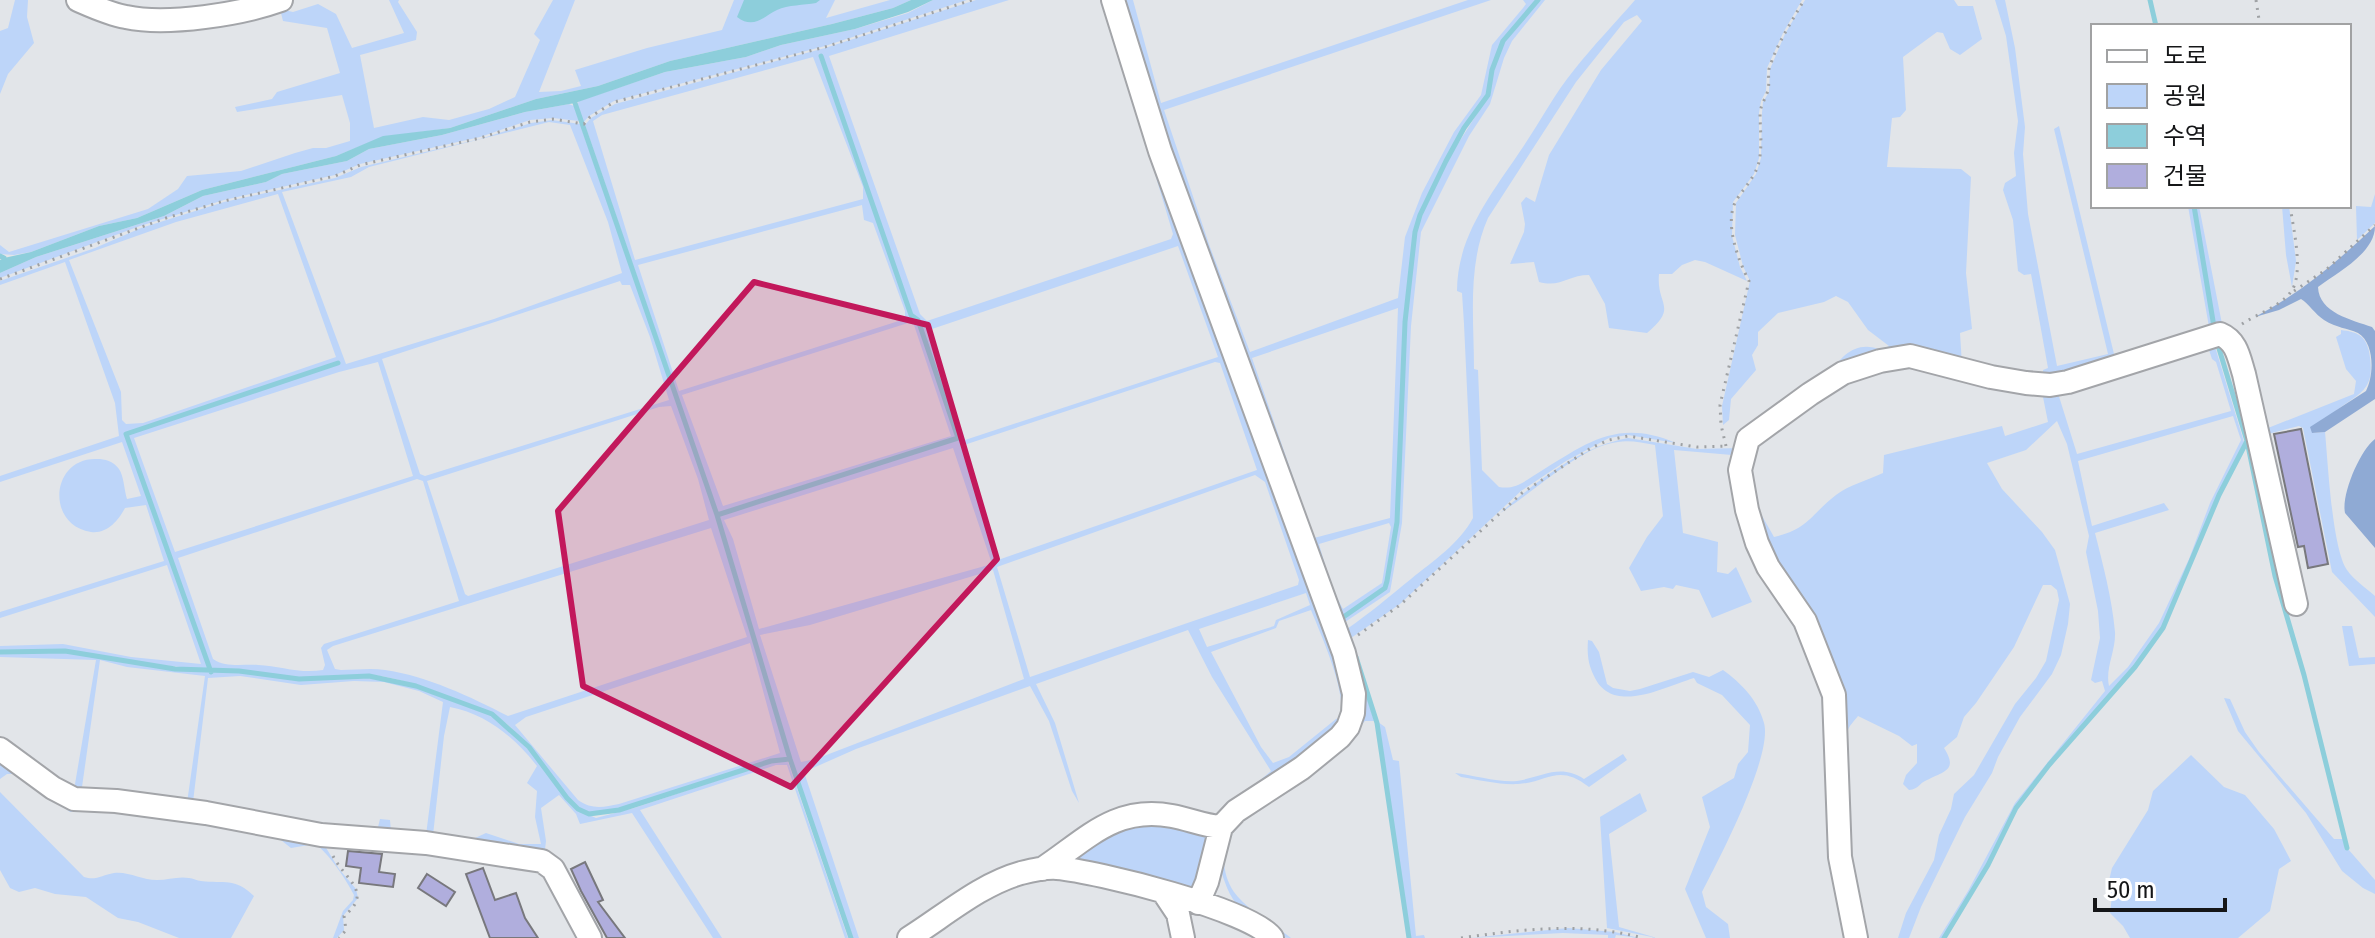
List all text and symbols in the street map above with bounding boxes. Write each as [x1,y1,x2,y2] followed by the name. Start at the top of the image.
[2091,24,2351,208] legend
[2163,42,2207,70] text: 도로
[2163,82,2207,110] text: 공원
[2163,122,2207,150] text: 수역
[2163,162,2207,190] text: 건물
[2095,862,2225,912] scale bar
[2107,876,2155,904] text: 50 m

